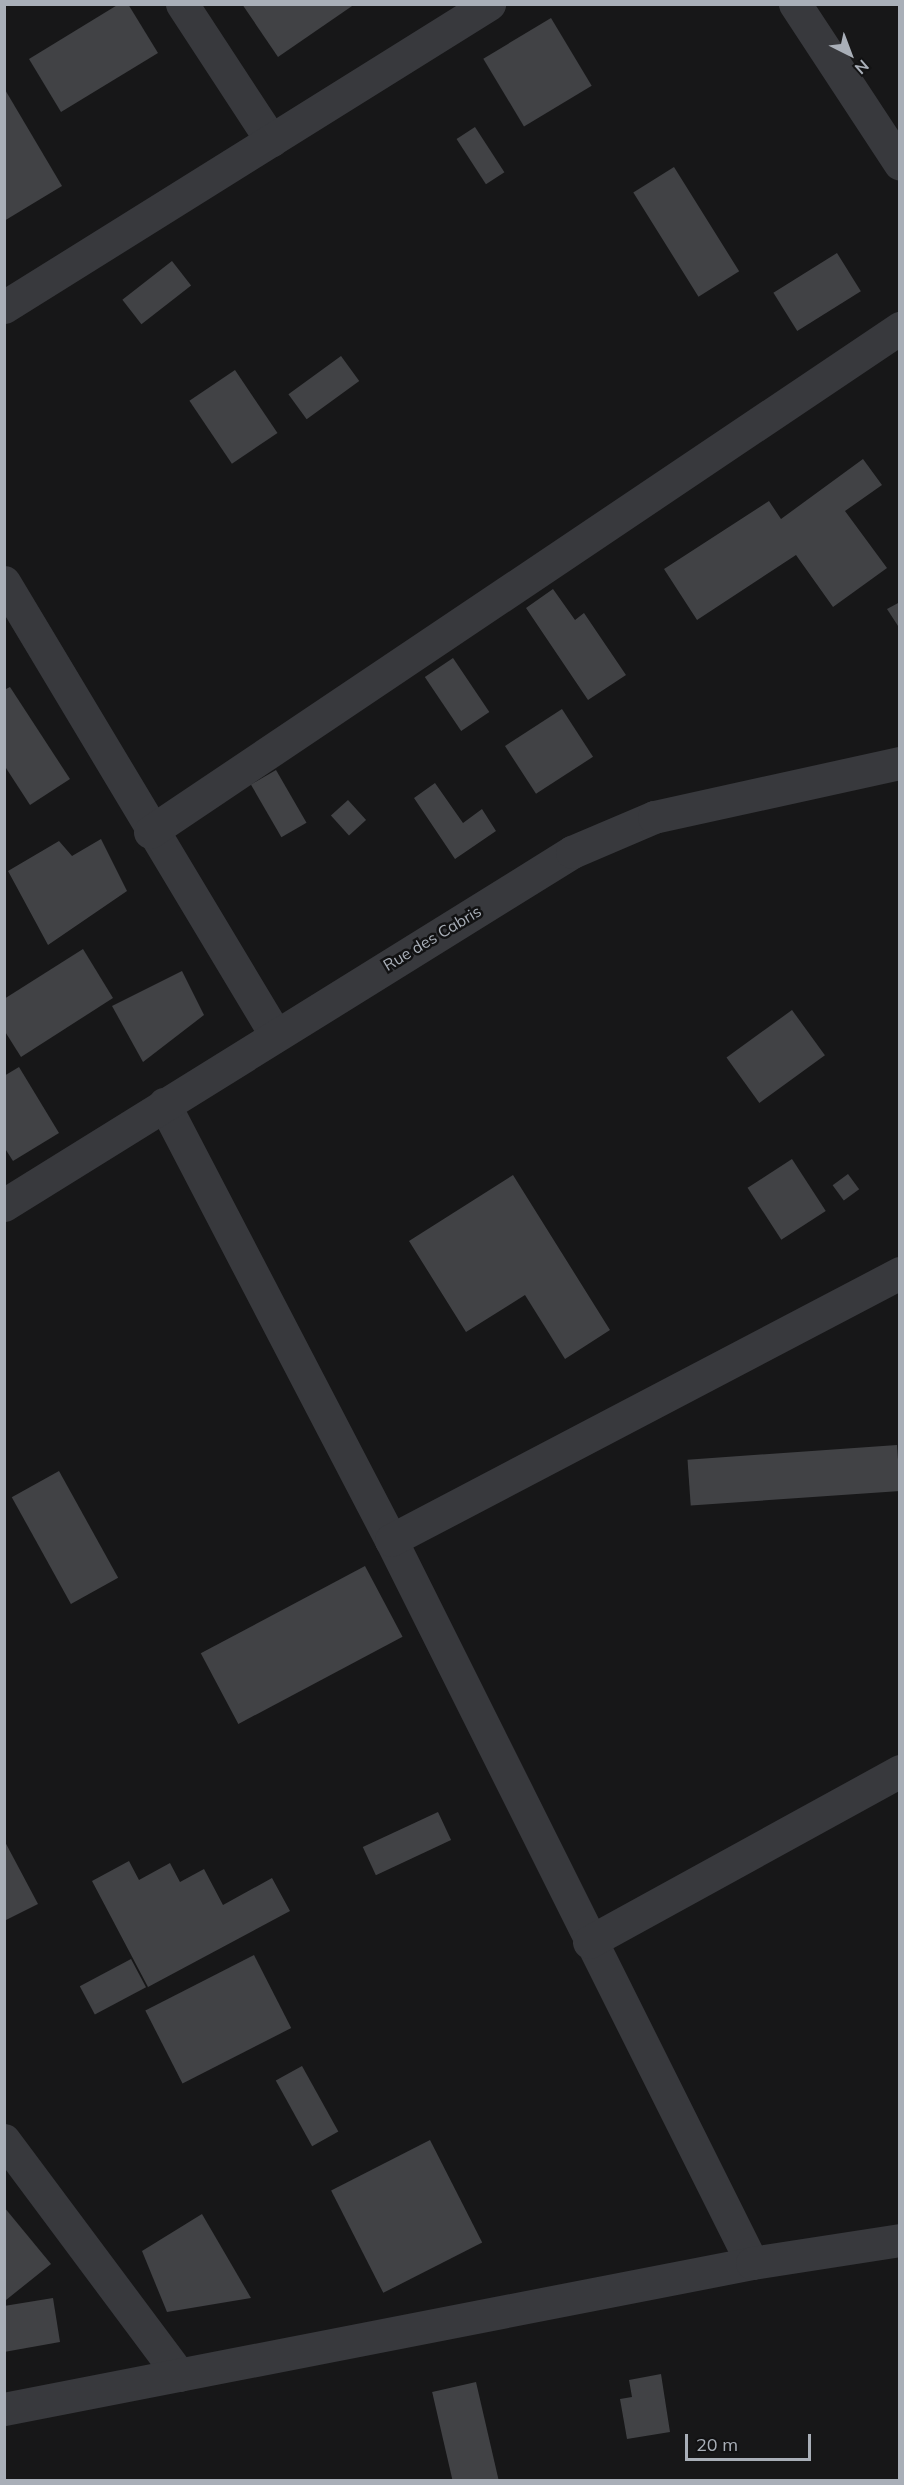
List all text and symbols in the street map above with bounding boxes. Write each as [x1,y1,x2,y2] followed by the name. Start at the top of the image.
[820,24,880,84] north arrow
[851,56,873,79] text: N
[379,901,485,975] street label: Rue des Cabris
[688,2422,814,2460] scale bar
[696,2433,738,2456] text: 20 m

